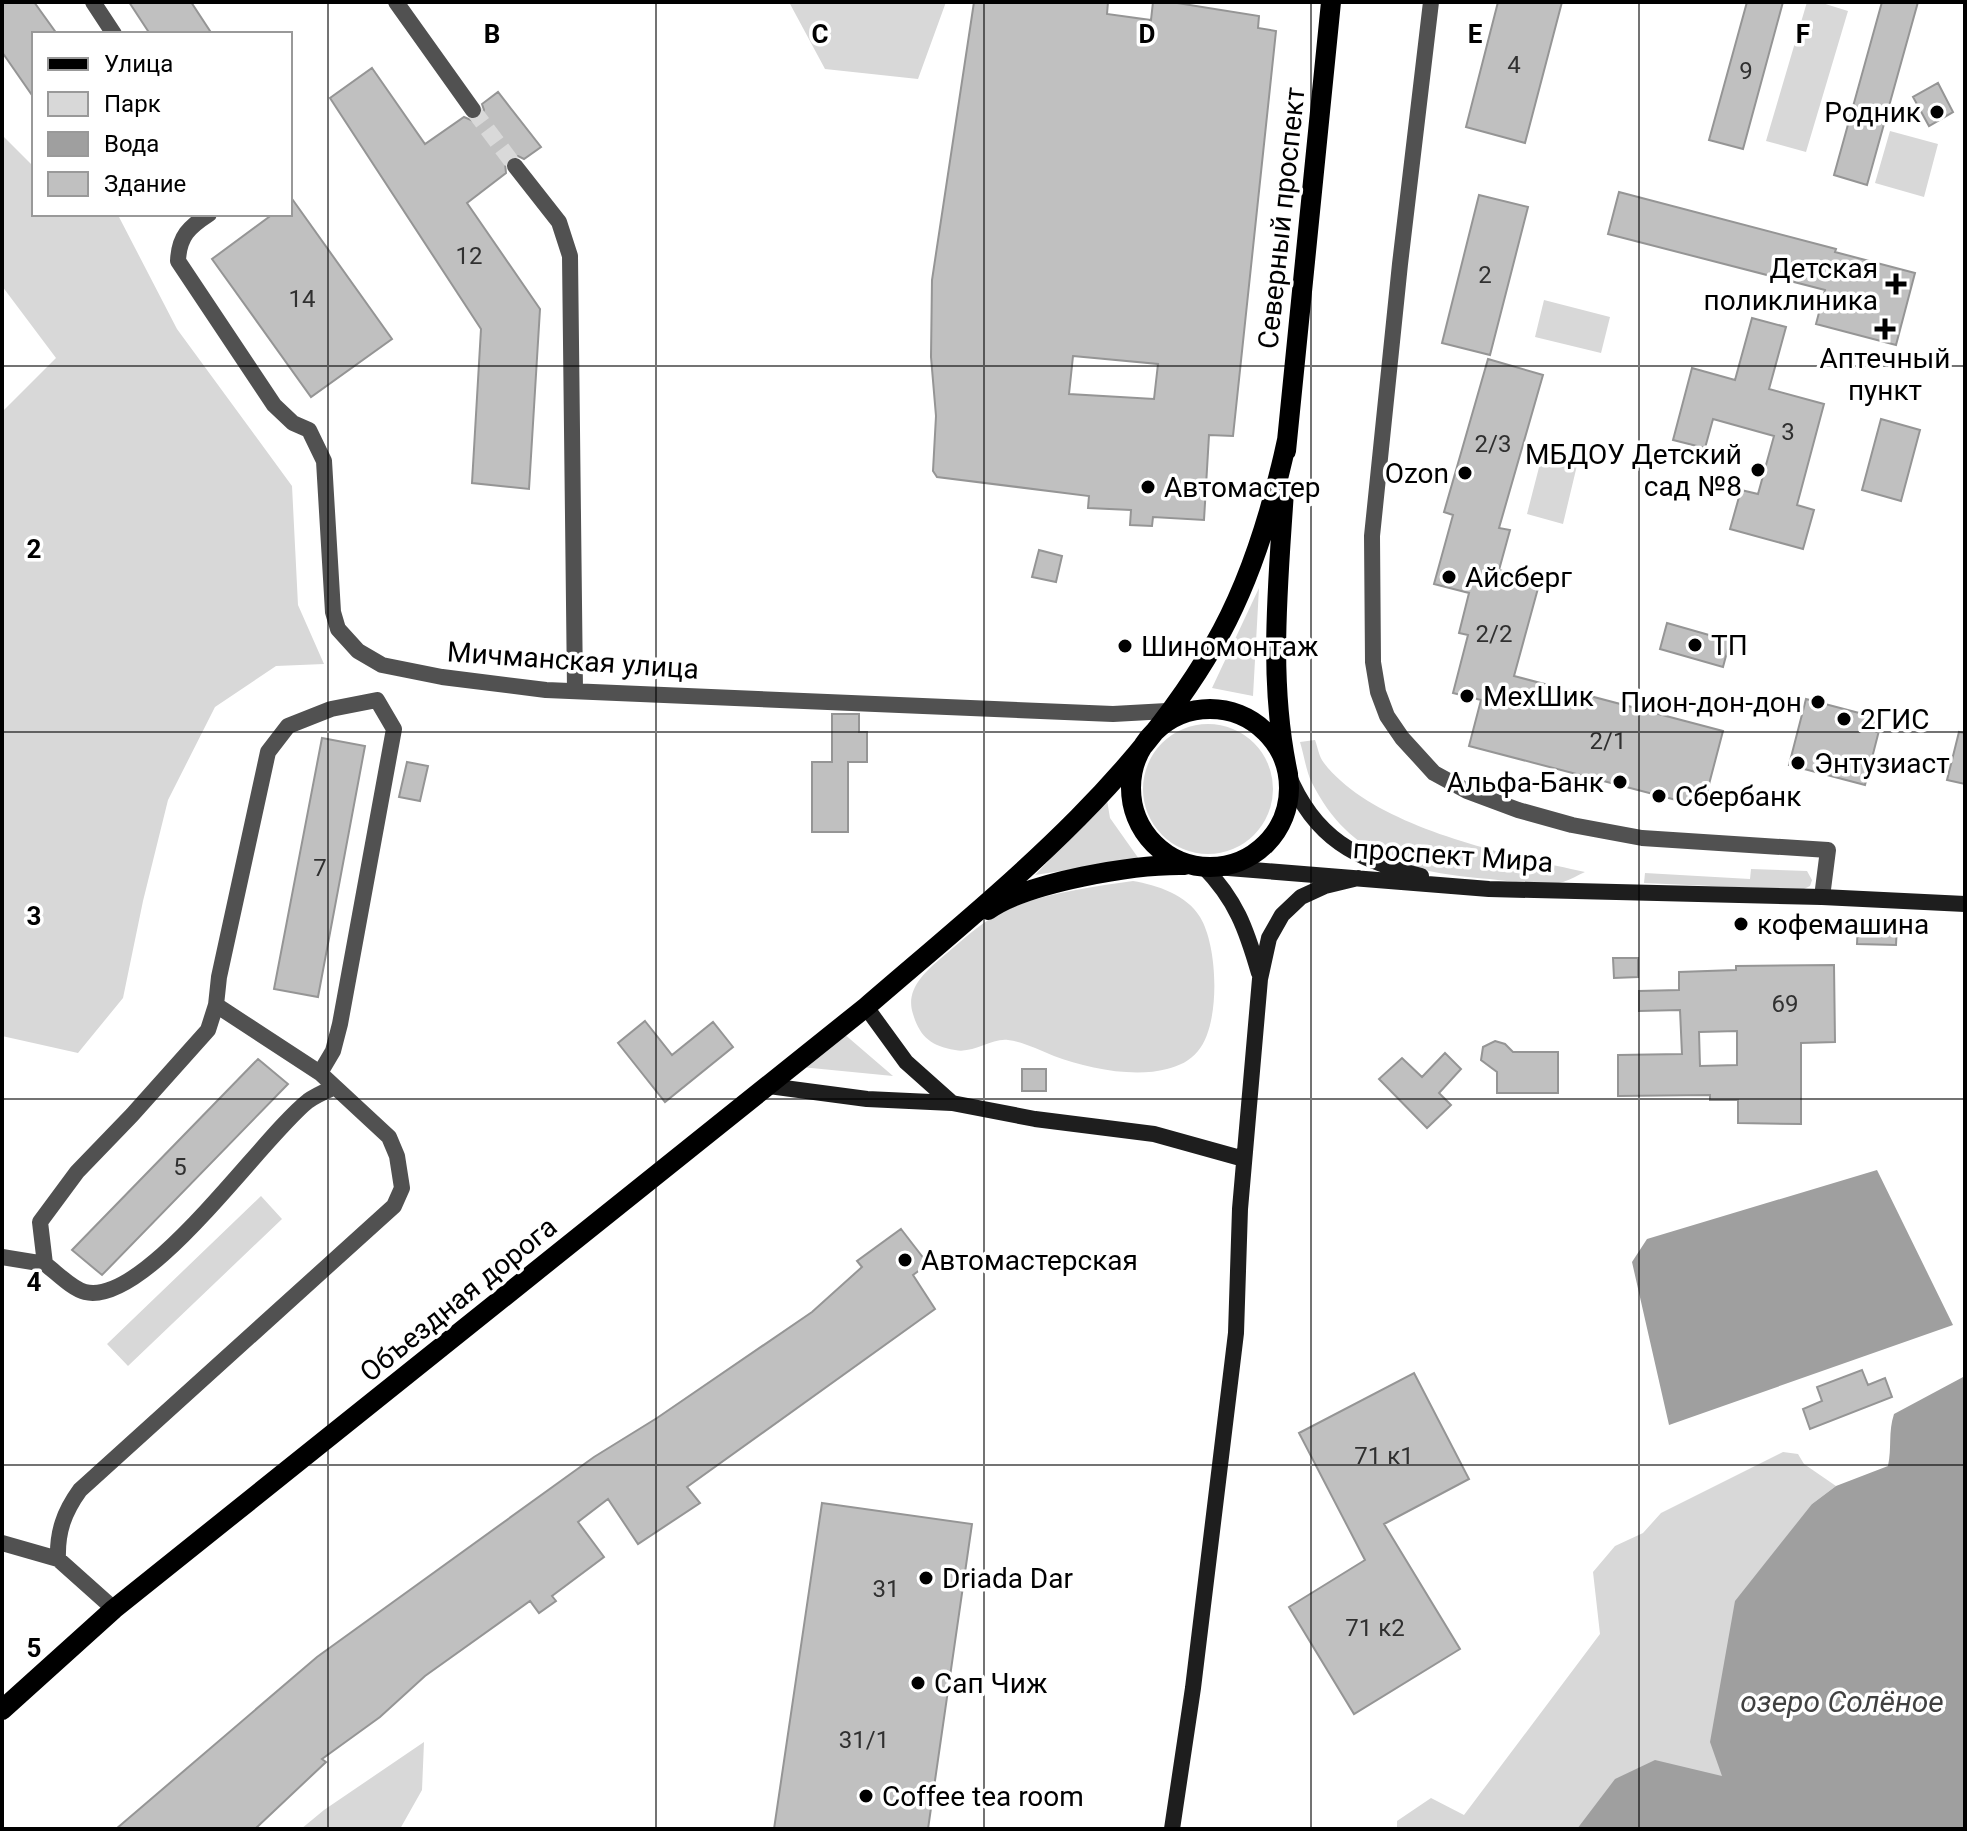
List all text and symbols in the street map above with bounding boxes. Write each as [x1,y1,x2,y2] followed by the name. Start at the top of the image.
[484,19,500,49] text: B
[811,19,829,49] text: C
[1139,19,1155,49] text: D
[1468,19,1483,49] text: E
[1796,19,1810,49] text: F
[32,32,292,216] legend
[104,50,173,78] text: Улица
[1507,51,1521,79] house number: 4
[1739,57,1753,85] house number: 9
[1251,86,1312,350] street label: Северный проспект
[104,90,161,118] text: Парк
[1824,96,1921,129] place label: Родник
[1928,103,1946,121] marker: Родник
[104,130,159,158] text: Вода
[104,170,186,198] text: Здание
[456,242,482,270] house number: 12
[1704,252,1878,317] place label: Детская поликлиника
[1478,261,1492,289] house number: 2
[1885,273,1907,295] marker: Детская поликлиника
[289,285,315,313] house number: 14
[1876,320,1894,338] marker: Аптечный пункт
[1820,342,1950,407] place label: Аптечный пункт
[1781,418,1795,446] house number: 3
[1475,430,1511,458] house number: 2/3
[1525,438,1742,503] place label: МБДОУ Детский сад №8
[1385,457,1449,490] place label: Ozon
[1749,461,1767,479] marker: МБДОУ Детский сад №8
[1456,464,1474,482] marker: Ozon
[1164,471,1321,504] place label: Автомастер
[1139,478,1157,496] marker: Автомастер
[27,534,41,564] text: 2
[1465,561,1572,594] place label: Айсберг
[1440,568,1458,586] marker: Айсберг
[1476,620,1512,648] house number: 2/2
[1711,629,1748,662] place label: ТП
[1141,630,1319,663] place label: Шиномонтаж
[446,635,700,686] street label: Мичманская улица
[1686,636,1704,654] marker: ТП
[1116,637,1134,655] marker: Шиномонтаж
[1483,680,1594,713] place label: МехШик
[1620,686,1802,719] place label: Пион-дон-дон
[1458,687,1476,705] marker: МехШик
[1809,693,1827,711] marker: Пион-дон-дон
[1860,703,1930,736] place label: 2ГИС
[1835,710,1853,728] marker: 2ГИС
[1590,727,1626,755] house number: 2/1
[1814,747,1950,780] place label: Энтузиаст
[1789,754,1807,772] marker: Энтузиаст
[1447,766,1604,799] place label: Альфа-Банк
[1611,773,1629,791] marker: Альфа-Банк
[1675,780,1801,813] place label: Сбербанк
[1650,787,1668,805] marker: Сбербанк
[1352,832,1554,879] street label: проспект Мира
[313,854,327,882] house number: 7
[27,901,41,931] text: 3
[1757,908,1929,941] place label: кофемашина
[1732,915,1750,933] marker: кофемашина
[1772,990,1798,1018] house number: 69
[173,1153,187,1181] house number: 5
[353,1210,563,1389] street label: Объездная дорога
[921,1244,1138,1277] place label: Автомастерская
[896,1251,914,1269] marker: Автомастерская
[27,1267,42,1297] text: 4
[1354,1442,1414,1470] house number: 71 к1
[942,1562,1073,1595] place label: Driada Dar
[917,1569,935,1587] marker: Driada Dar
[873,1575,899,1603] house number: 31
[1345,1614,1405,1642] house number: 71 к2
[27,1633,41,1663] text: 5
[934,1667,1048,1700] place label: Сап Чиж
[909,1674,927,1692] marker: Сап Чиж
[1740,1684,1944,1719] water label: озеро Солёное
[839,1726,889,1754] house number: 31/1
[882,1780,1084,1813] place label: Coffee tea room
[857,1787,875,1805] marker: Coffee tea room

